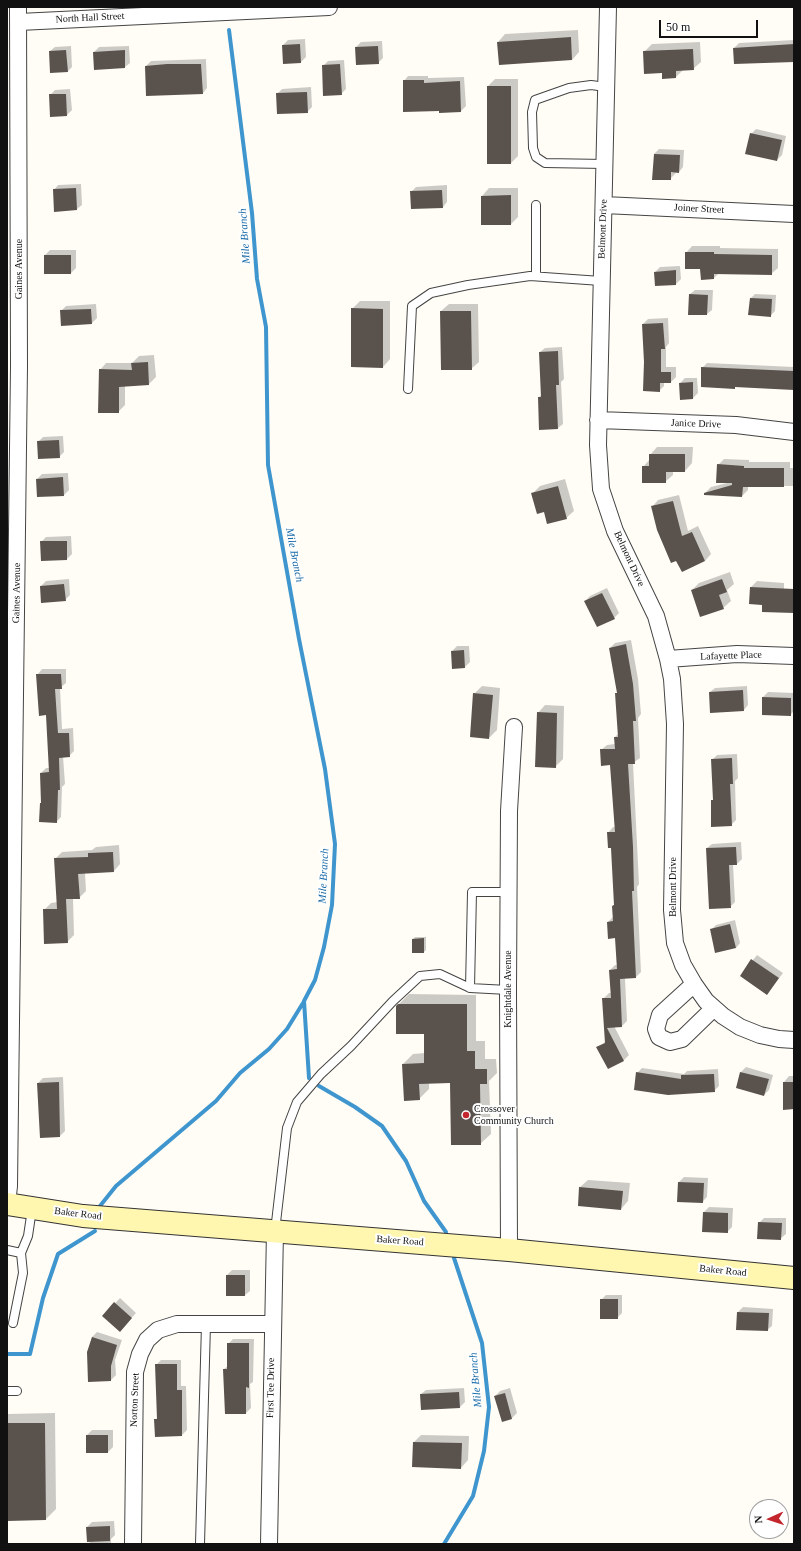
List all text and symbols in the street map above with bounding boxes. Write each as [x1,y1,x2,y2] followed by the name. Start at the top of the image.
[55,10,125,26] street label: North Hall Street
[661,12,760,38] scale bar
[666,20,690,34] text: 50 m
[596,199,610,259] street label: Belmont Drive
[674,202,724,216] street label: Joiner Street
[236,208,254,264] water label: Mile Branch
[13,239,25,299] street label: Gaines Avenue
[671,417,721,431] street label: Janice Drive
[282,527,306,583] water label: Mile Branch
[611,529,647,589] street label: Belmont Drive
[10,563,24,623] street label: Gaines Avenue
[700,649,762,663] street label: Lafayette Place
[316,848,332,904] water label: Mile Branch
[667,857,679,917] street label: Belmont Drive
[502,950,514,1028] street label: Knightdale Avenue
[474,1103,554,1126] place label: Crossover Community Church
[461,1110,471,1120] marker: Crossover Community Church
[54,1205,102,1223] street label: Baker Road
[376,1233,424,1249] street label: Baker Road
[699,1263,747,1279] street label: Baker Road
[467,1352,485,1408] water label: Mile Branch
[264,1358,278,1418] street label: First Tee Drive
[128,1373,142,1427] street label: Norton Street
[749,1499,789,1539] north arrow
[752,1515,764,1524] text: N

